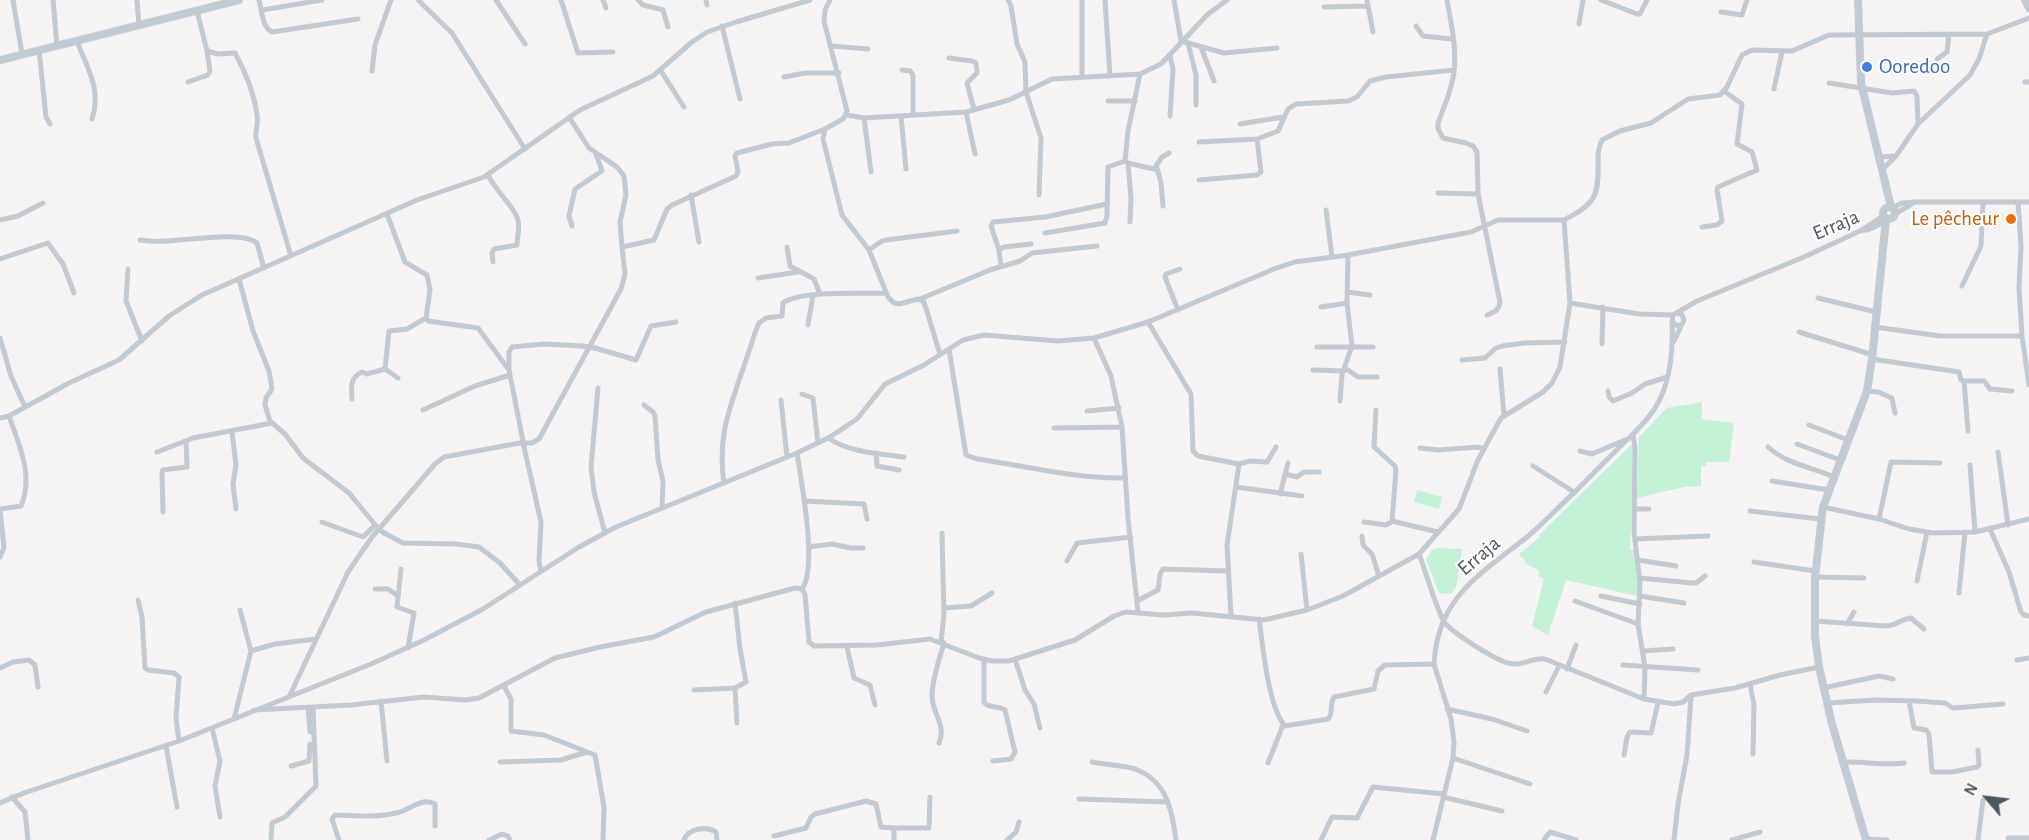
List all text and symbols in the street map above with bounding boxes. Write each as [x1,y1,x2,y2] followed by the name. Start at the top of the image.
[1879,54,1950,80] place label: Ooredoo
[1860,60,1874,74] marker: Ooredoo
[1809,204,1863,246] street label: Erraja
[1911,206,1999,232] place label: Le pêcheur
[2004,212,2018,226] marker: Le pêcheur
[1452,531,1506,581] street label: Erraja
[1957,768,2017,828] north arrow
[1961,781,1981,798] text: N

